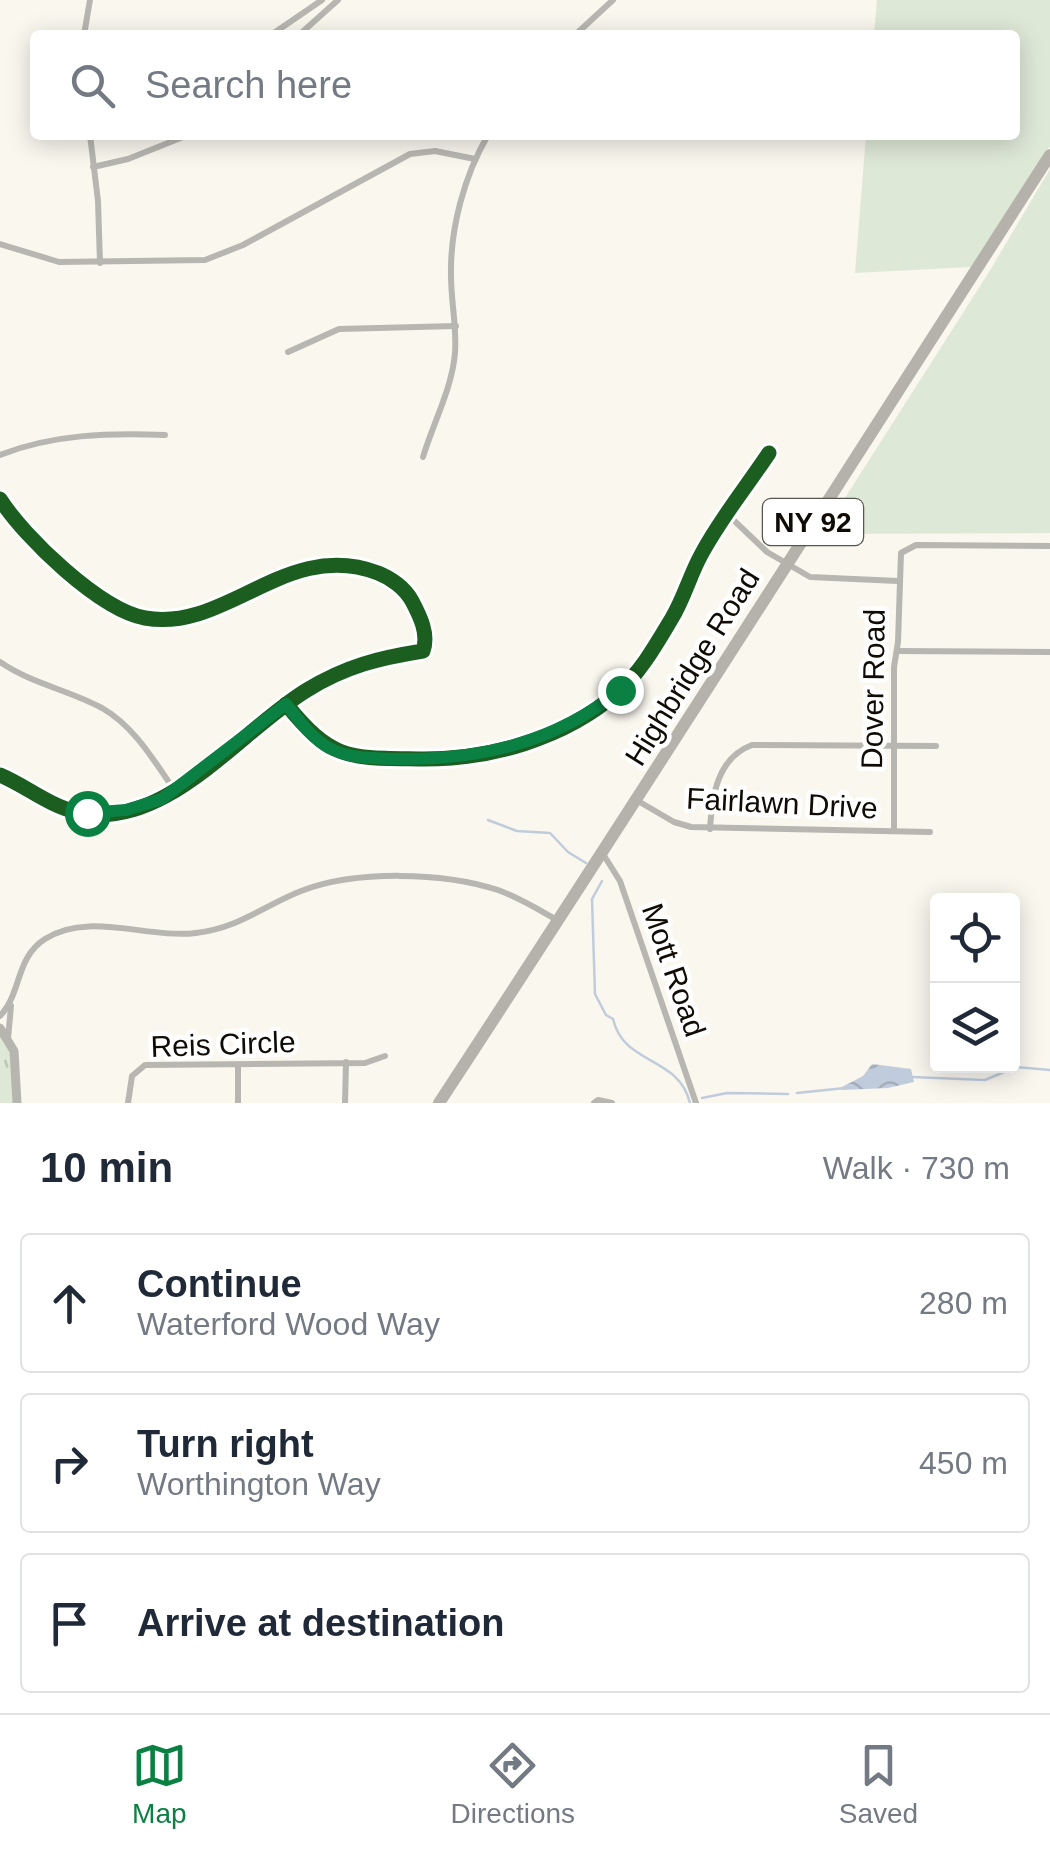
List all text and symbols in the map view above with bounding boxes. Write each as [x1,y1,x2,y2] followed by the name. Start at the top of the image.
[30,30,1020,140] search box
[65,58,120,113] icon: search
[145,64,352,106] text: Search here
[763,499,863,545] road number: NY 92
[618,563,766,771] street label: Highbridge Road
[855,609,891,769] street label: Dover Road
[598,668,644,714] route end
[685,782,879,824] street label: Fairlawn Drive
[65,791,111,837] route start
[930,893,1020,1073] map controls
[930,893,1020,983] button: locate
[636,899,712,1041] street label: Mott Road
[930,983,1020,1073] button: layers
[150,1025,296,1063] street label: Reis Circle
[40,1144,173,1191] text: 10 min
[823,1150,1010,1186] text: Walk · 730 m
[137,1263,302,1305] text: Continue
[42,1276,97,1331] icon: ahead
[919,1285,1008,1321] text: 280 m
[137,1306,440,1342] text: Waterford Wood Way
[137,1423,314,1465] text: Turn right
[42,1436,97,1491] icon: right
[919,1445,1008,1481] text: 450 m
[137,1466,381,1502] text: Worthington Way
[42,1596,97,1651] icon: arrive
[137,1602,504,1644] text: Arrive at destination
[132,1738,187,1830] tab: Map
[451,1738,575,1830] tab: Directions
[839,1738,918,1830] tab: Saved

